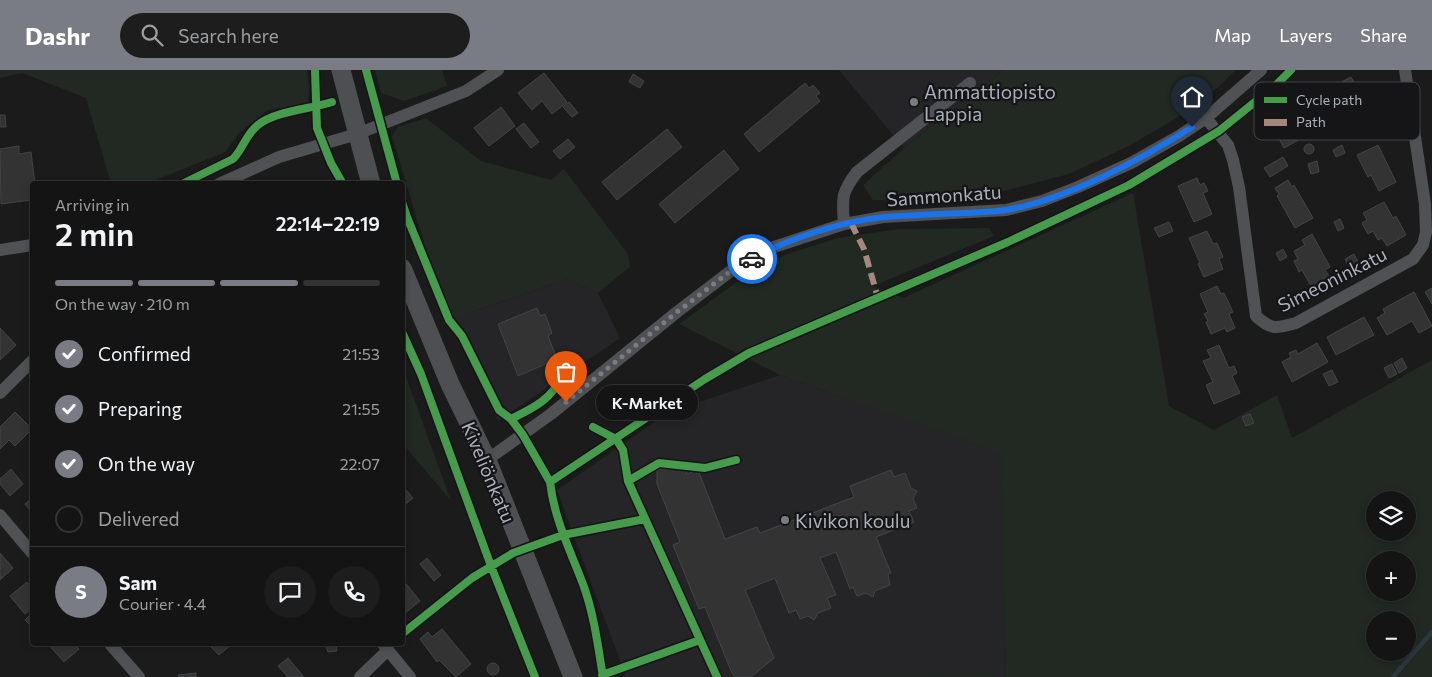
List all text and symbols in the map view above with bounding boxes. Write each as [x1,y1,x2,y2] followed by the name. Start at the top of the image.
[120,13,470,58] search box
[25,21,90,50] text: Dashr
[138,21,166,49] icon: search
[178,24,279,47] text: Search here
[1214,24,1251,46] text: Map
[1279,24,1332,46] text: Layers
[1360,24,1407,46] text: Share
[1171,76,1213,127] pin
[924,80,1056,125] place label: Ammattiopisto Lappia
[1254,82,1420,140] legend
[1178,83,1206,111] icon: home
[1296,91,1362,108] text: Cycle path
[908,96,920,108] marker: Ammattiopisto Lappia
[1296,113,1326,130] text: Path
[886,180,1002,210] street label: Sammonkatu
[55,195,129,214] text: Arriving in
[276,212,380,235] text: 22:14–22:19
[55,213,134,253] text: 2 min
[727,234,777,284] courier
[1274,242,1390,316] street label: Simeoninkatu
[738,245,766,273] icon: car
[55,294,190,313] text: On the way · 210 m
[55,340,83,368] icon: check
[98,342,191,365] text: Confirmed
[342,344,380,363] text: 21:53
[545,351,587,402] pin
[552,358,580,386] icon: bag
[596,384,698,420] callout: K-Market
[612,393,682,412] text: K-Market
[55,395,83,423] icon: check
[98,397,182,420] text: Preparing
[342,399,380,418] text: 21:55
[457,418,521,526] street label: Kiveliönkatu
[55,450,83,478] icon: check
[98,452,195,475] text: On the way
[340,454,380,473] text: 22:07
[1366,491,1416,661] map controls
[1366,491,1416,541] button: layers
[98,507,179,530] text: Delivered
[795,509,910,532] place label: Kivikon koulu
[779,514,791,526] marker: Kivikon koulu
[1366,551,1416,601] button: +
[264,566,316,618] button: chat
[328,566,380,618] button: phone
[119,571,157,594] text: Sam
[75,580,87,603] text: S
[119,594,206,613] text: Courier · 4.4
[1366,611,1416,661] button: −

